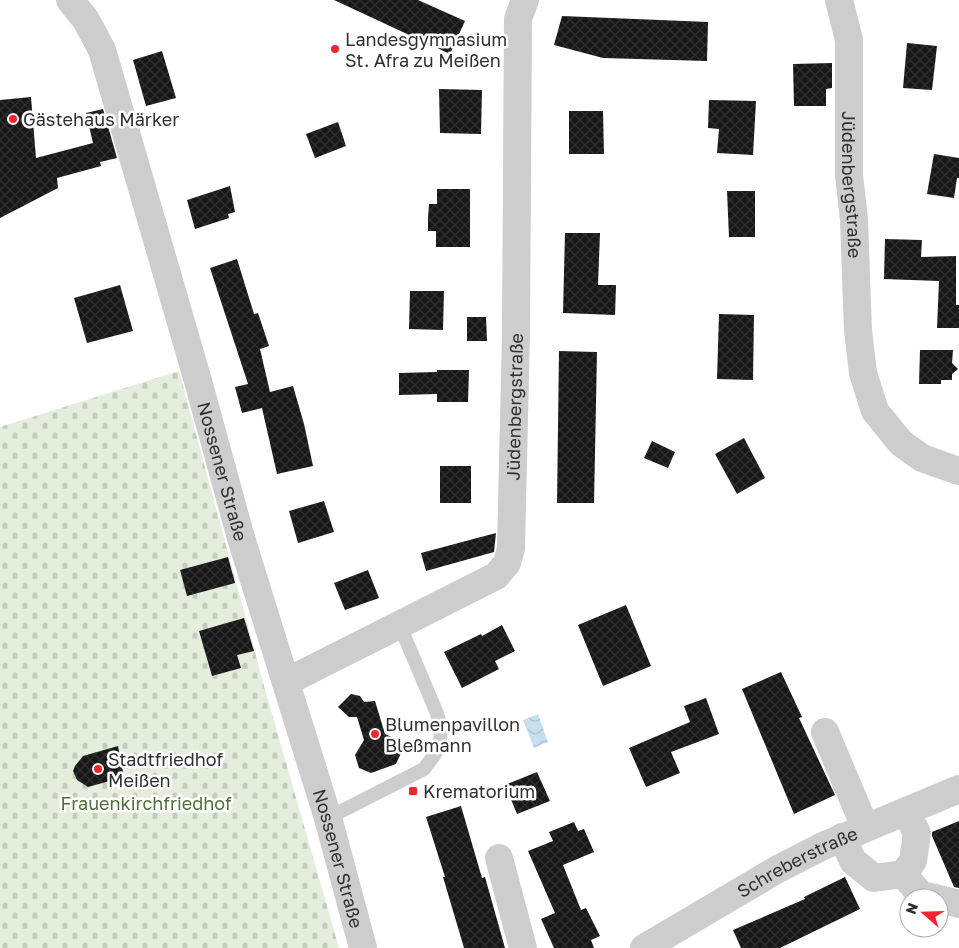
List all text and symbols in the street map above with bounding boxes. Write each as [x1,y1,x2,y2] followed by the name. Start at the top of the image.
[345,28,507,71] place label: Landesgymnasium St. Afra zu Meißen
[329,43,341,55] marker: Landesgymnasium St. Afra zu Meißen
[23,108,179,130] place label: Gästehaus Märker
[838,111,866,259] street label: Jüdenbergstraße
[7,113,19,125] marker: Gästehaus Märker
[502,333,527,481] street label: Jüdenbergstraße
[193,399,252,543] street label: Nossener Straße
[385,713,520,756] place label: Blumenpavillon Bleßmann
[369,728,381,740] marker: Blumenpavillon Bleßmann
[108,748,223,791] place label: Stadtfriedhof Meißen
[92,763,104,775] marker: Stadtfriedhof Meißen
[423,780,535,802] place label: Krematorium
[407,785,419,797] marker: Krematorium
[309,786,368,930] street label: Nossener Straße
[60,792,232,814] park label: Frauenkirchfriedhof
[733,822,861,902] street label: Schreberstraße
[899,888,949,938] north arrow
[902,900,921,916] text: N

